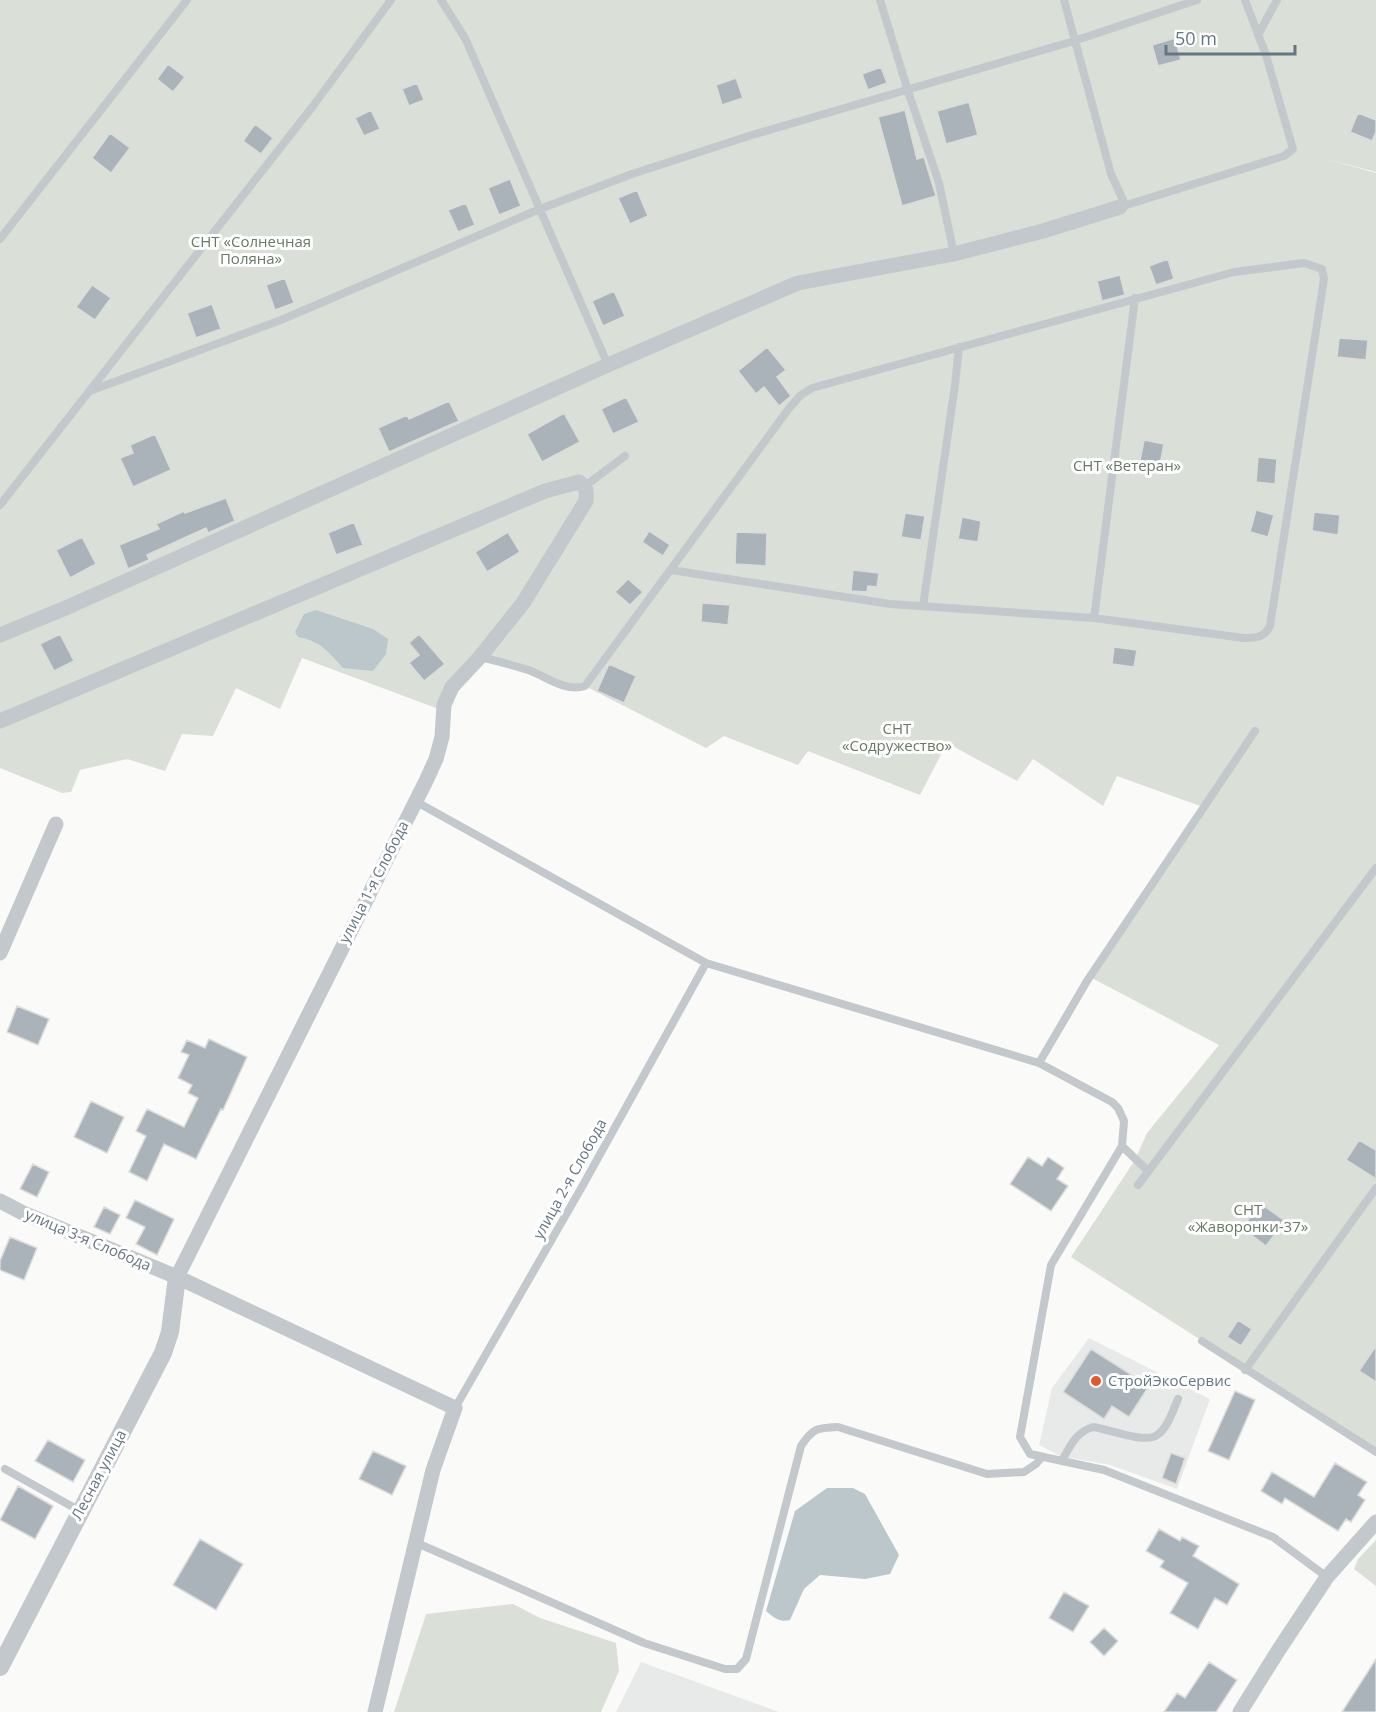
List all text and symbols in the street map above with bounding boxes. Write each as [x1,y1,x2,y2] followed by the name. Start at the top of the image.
[1166,18,1295,56] scale bar
[1175,26,1217,50] text: 50 m
[191,231,311,268] park label: СНТ «Солнечная Поляна»
[1073,455,1181,475] park label: СНТ «Ветеран»
[842,718,952,755] park label: СНТ «Содружество»
[334,817,413,946] street label: улица 1-я Слобода
[528,1115,611,1242] street label: улица 2-я Слобода
[1188,1199,1308,1236] park label: СНТ «Жаворонки-37»
[22,1204,154,1275] street label: улица 3-я Слобода
[1108,1370,1231,1390] place label: СтройЭкоСервис
[1089,1374,1103,1388] marker: СтройЭкоСервис
[66,1426,130,1523] street label: Лесная улица

